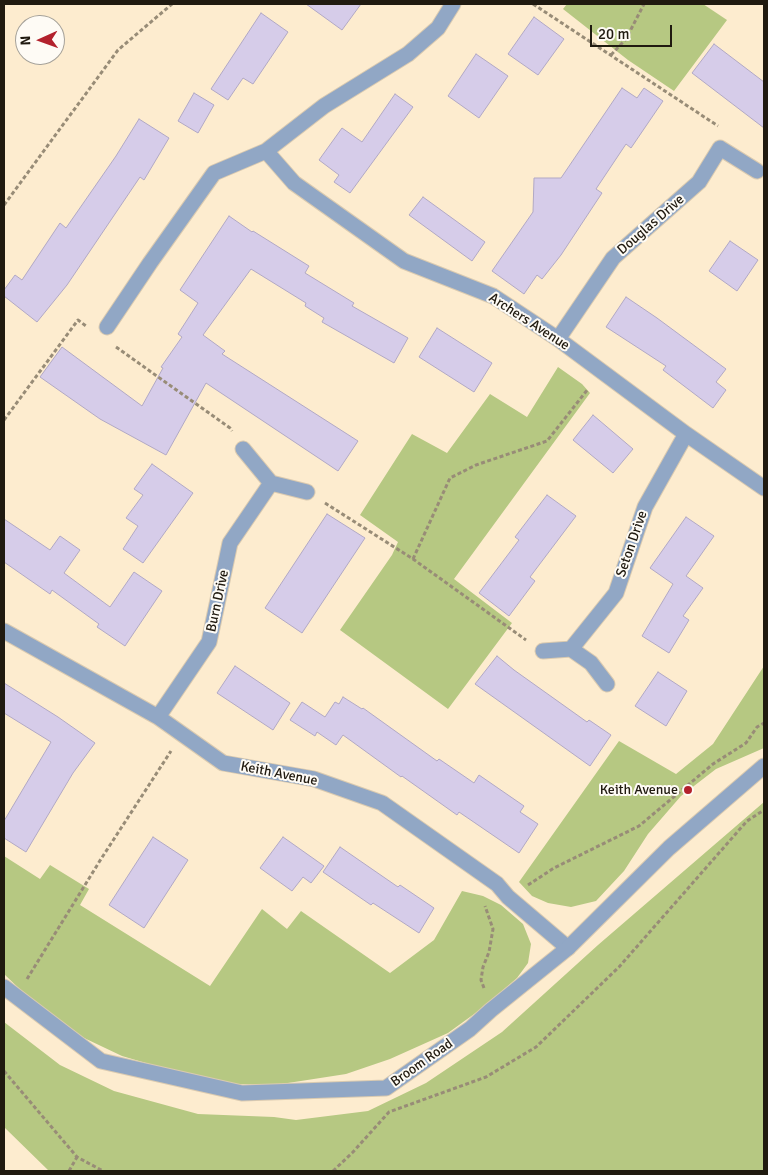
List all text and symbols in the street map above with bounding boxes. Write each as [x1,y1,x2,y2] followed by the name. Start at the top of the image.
[15,15,65,65] north arrow
[593,15,676,47] scale bar
[598,25,629,43] text: 20 m
[17,35,34,46] text: N
[614,191,688,259] street label: Douglas Drive
[485,290,573,354] street label: Archers Avenue
[613,509,651,579] street label: Seton Drive
[203,568,233,634] street label: Burn Drive
[239,758,319,790] street label: Keith Avenue
[600,782,678,798] place label: Keith Avenue
[682,784,694,796] marker: Keith Avenue
[388,1035,456,1091] street label: Broom Road

